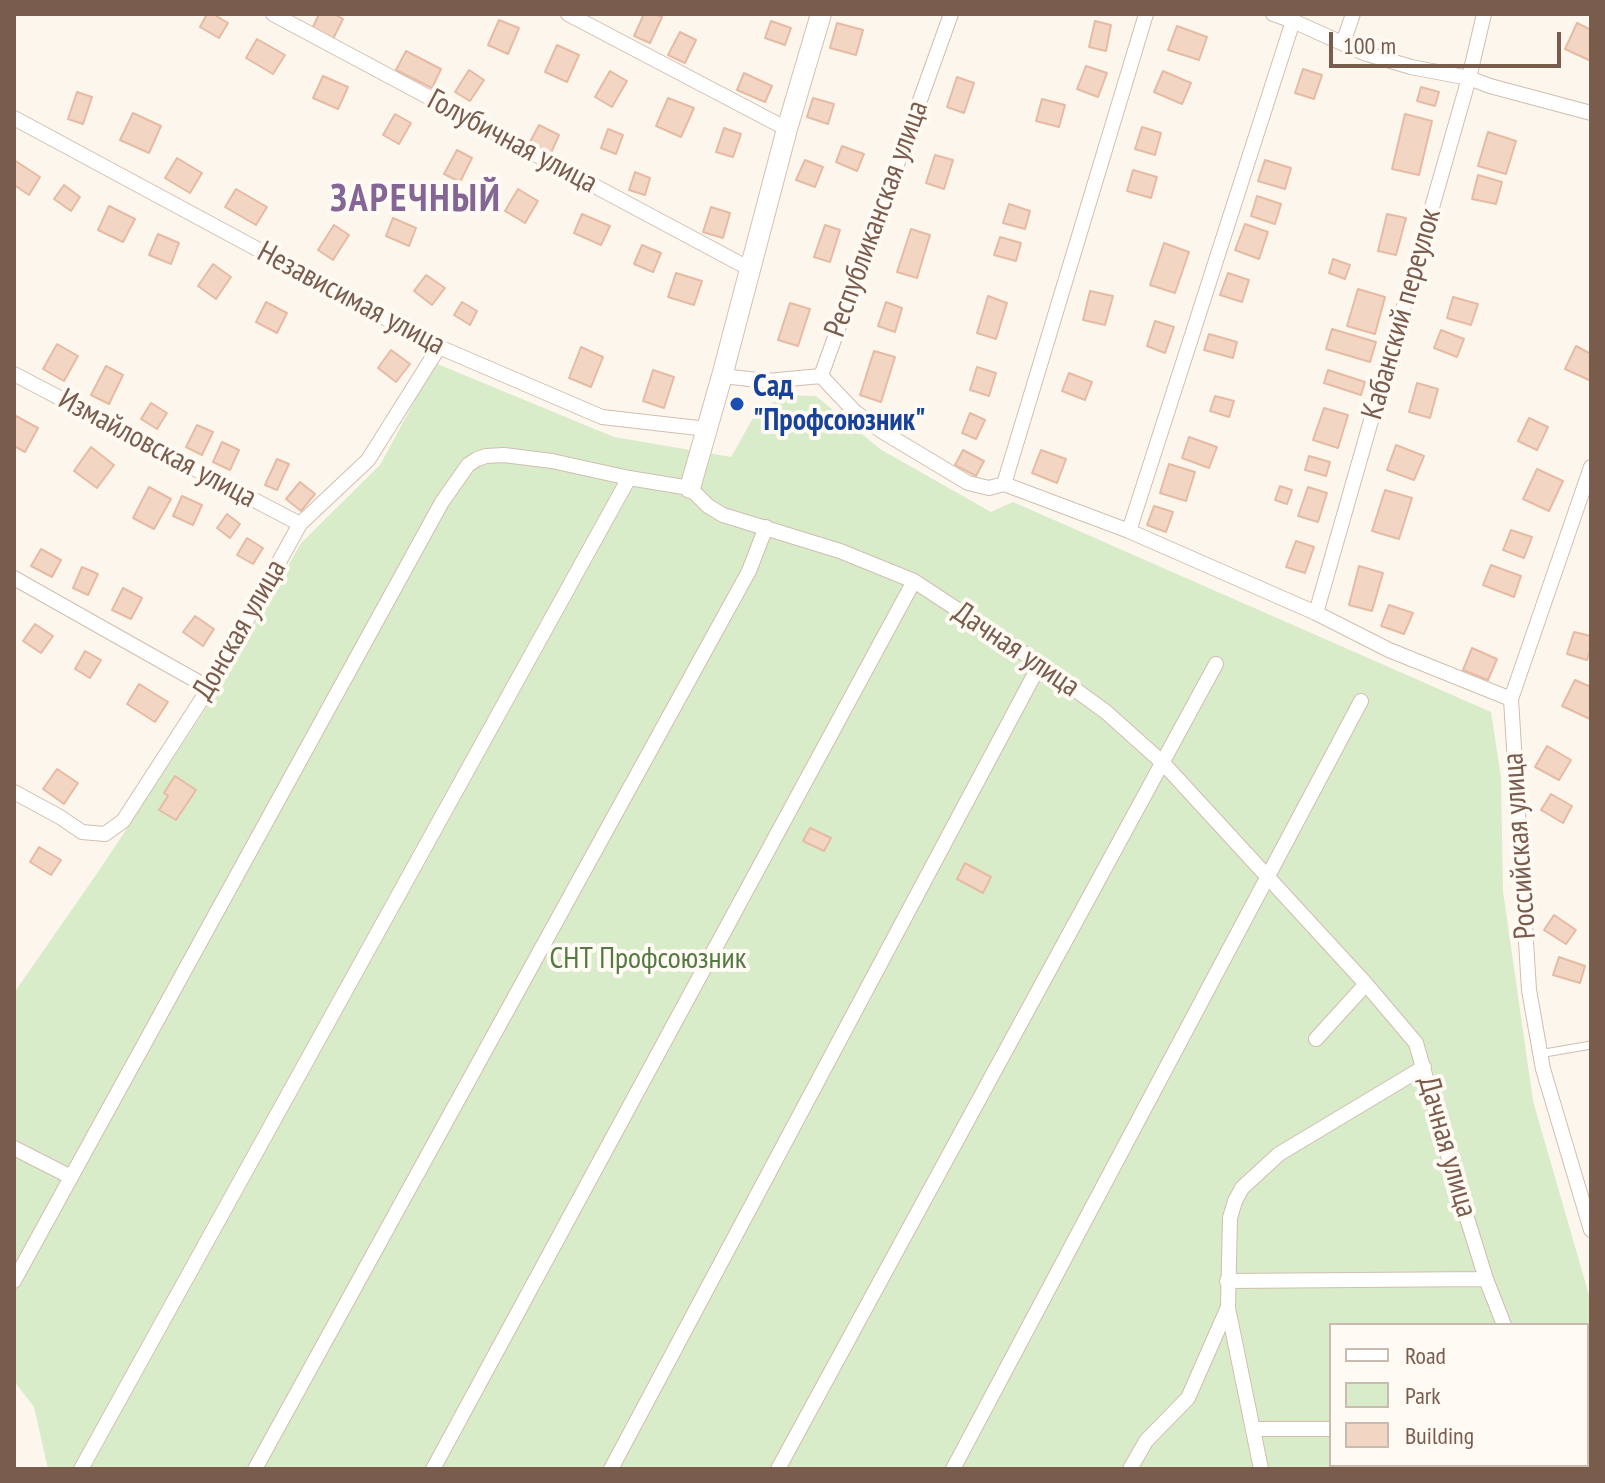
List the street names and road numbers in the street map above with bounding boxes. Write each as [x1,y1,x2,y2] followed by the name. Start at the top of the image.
[421,82,603,202] street label: Голубичная улица
[818,96,936,342] street label: Республиканская улица
[1355,204,1449,424] street label: Кабанский переулок
[251,234,451,364] street label: Независимая улица
[52,382,262,516] street label: Измайловская улица
[186,554,294,706] street label: Донская улица
[946,595,1086,705] street label: Дачная улица
[1496,752,1544,940] street label: Российская улица
[1410,1073,1484,1221] street label: Дачная улица

